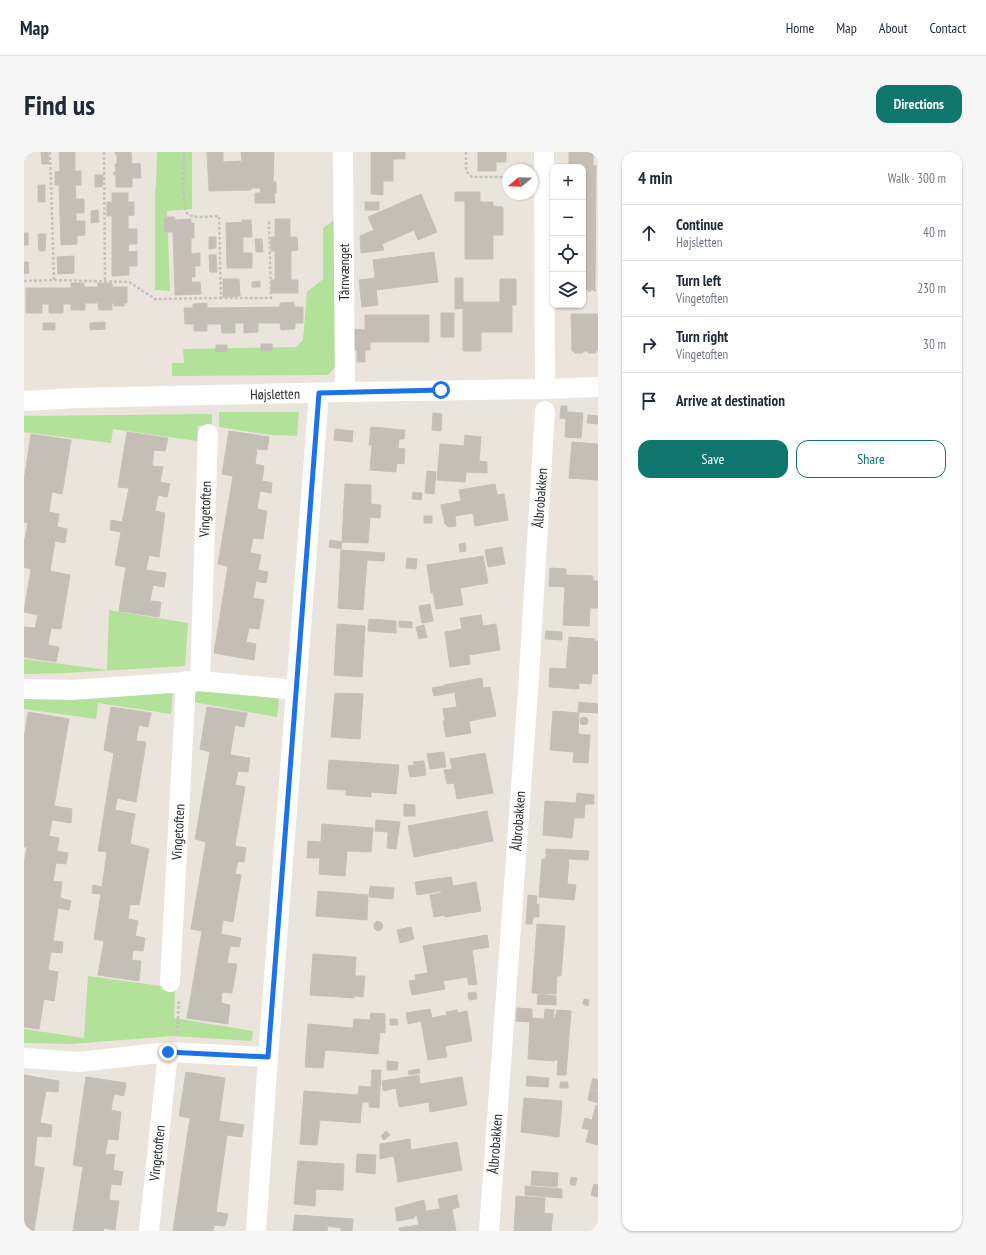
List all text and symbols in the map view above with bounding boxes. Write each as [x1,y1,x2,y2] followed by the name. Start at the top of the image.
[20,16,49,40] text: Map
[786,19,814,37] text: Home
[836,19,857,37] text: Map
[879,19,908,37] text: About
[930,19,966,37] text: Contact
[876,85,962,123] button: Directions
[24,86,95,123] text: Find us
[502,164,538,200] north arrow
[550,164,586,308] map controls
[550,164,586,200] button: +
[638,167,672,189] text: 4 min
[888,170,946,187] text: Walk · 300 m
[550,200,586,236] button: −
[676,215,723,234] text: Continue
[638,222,660,244] icon: ahead
[923,224,946,241] text: 40 m
[676,234,722,251] text: Højsletten
[550,236,586,272] button: locate
[335,243,353,301] street label: Tårnvænget
[676,271,721,290] text: Turn left
[550,272,586,308] button: layers
[638,278,660,300] icon: left
[917,280,946,297] text: 230 m
[676,290,728,307] text: Vingetoften
[676,327,728,346] text: Turn right
[638,334,660,356] icon: right
[923,336,946,353] text: 30 m
[676,346,728,363] text: Vingetoften
[432,381,450,399] route start
[250,385,300,403] street label: Højsletten
[638,390,660,412] icon: arrive
[676,391,785,410] text: Arrive at destination
[638,440,788,478] button: Save
[796,440,946,478] button: Share
[529,467,551,529] street label: Ålbrobakken
[195,481,215,538] street label: Vingetoften
[507,790,529,852] street label: Ålbrobakken
[167,803,188,862] street label: Vingetoften
[159,1043,177,1061] route end
[484,1113,506,1175] street label: Ålbrobakken
[145,1124,169,1183] street label: Vingetoften

